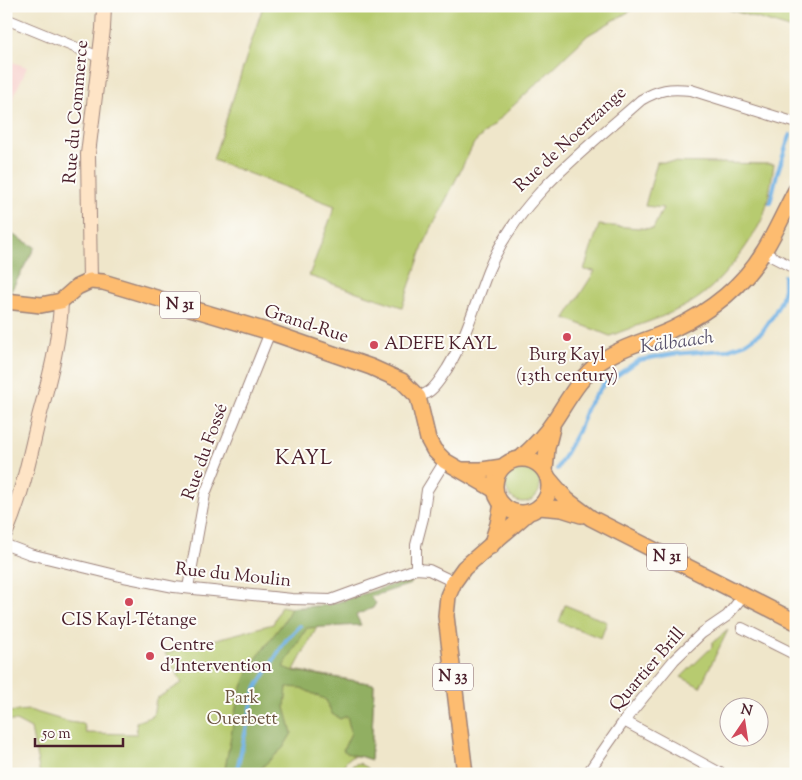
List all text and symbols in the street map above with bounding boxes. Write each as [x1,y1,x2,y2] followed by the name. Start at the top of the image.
[58,39,96,185] street label: Rue du Commerce
[509,81,633,199] street label: Rue de Noertzange
[160,292,200,318] road number: N 31
[260,299,352,351] street label: Grand-Rue
[639,324,716,362] water label: Kälbaach
[561,331,573,343] marker: Burg Kayl (13th century)
[384,332,497,358] place label: ADEFE KAYL
[368,339,380,351] marker: ADEFE KAYL
[516,343,618,390] place label: Burg Kayl (13th century)
[176,400,236,504] street label: Rue du Fossé
[275,445,333,474] district label: KAYL
[647,544,687,570] road number: N 31
[174,557,293,595] street label: Rue du Moulin
[123,596,135,608] marker: CIS Kayl-Tétange
[61,608,197,634] place label: CIS Kayl-Tétange
[604,622,692,718] street label: Quartier Brill
[160,633,272,680] place label: Centre d'Intervention
[144,650,156,662] marker: Centre d'Intervention
[433,664,473,690] road number: N 33
[206,686,278,733] park label: Park Ouerbett
[720,698,770,748] north arrow
[739,700,754,722] text: N
[35,715,122,747] scale bar
[41,724,71,745] text: 50 m

